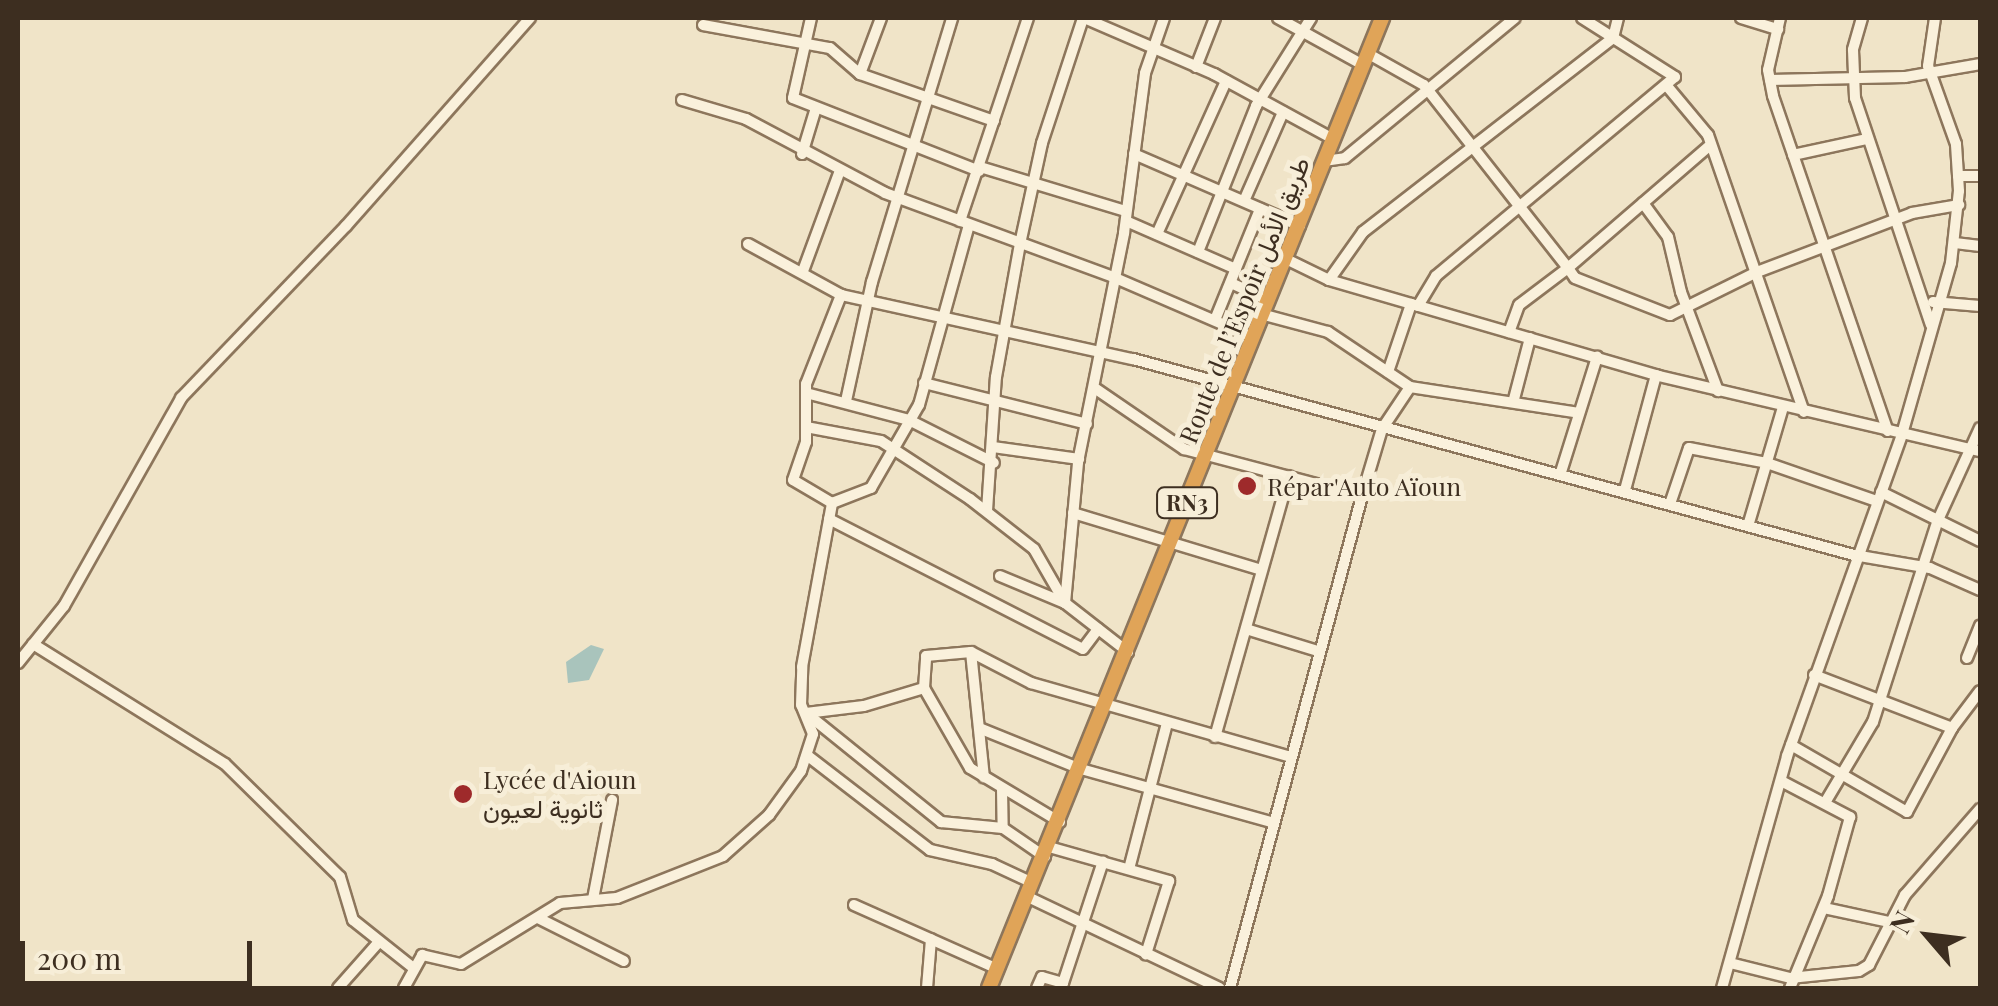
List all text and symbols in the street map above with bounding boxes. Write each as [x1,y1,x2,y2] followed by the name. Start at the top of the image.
[1173,152,1315,448] street label: Route de l’Espoir طريق الأمل
[1267,471,1462,501] place label: Répar'Auto Aïoun
[1236,475,1258,497] marker: Répar'Auto Aïoun
[1154,486,1220,520] road number: RN3
[483,765,636,824] place label: Lycée d'Aioun ثانوية لعيون
[452,783,474,805] marker: Lycée d'Aioun ثانوية لعيون
[1878,886,1978,986] north arrow
[1880,904,1922,939] text: N
[25,921,258,983] scale bar
[37,938,121,978] text: 200 m

